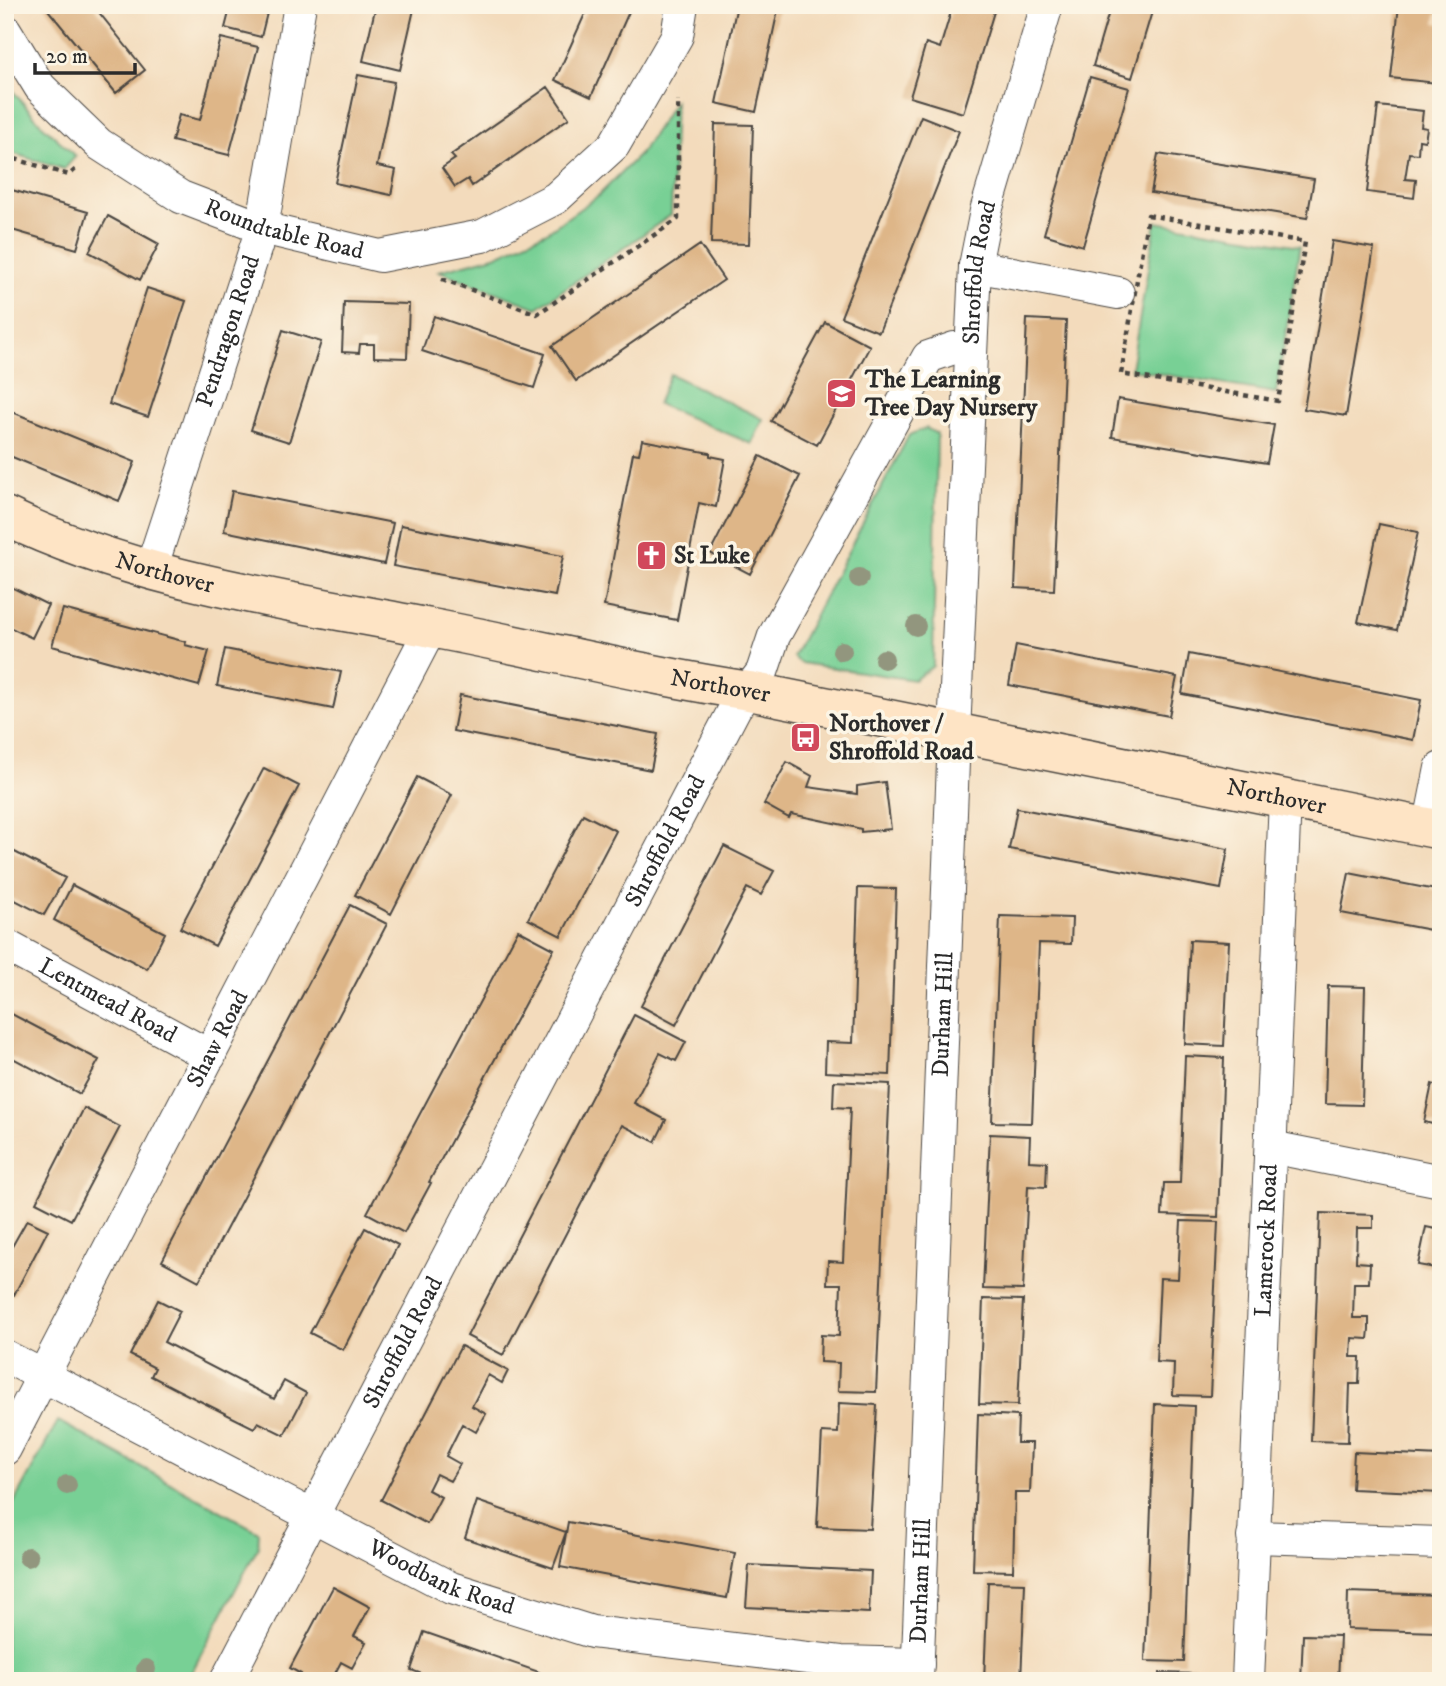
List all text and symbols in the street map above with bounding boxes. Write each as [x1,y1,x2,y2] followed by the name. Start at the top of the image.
[35,32,135,76] scale bar
[46,44,88,70] text: 20 m
[200,192,367,267] street label: Roundtable Road
[956,197,1003,345] street label: Shroffold Road
[190,252,267,411] street label: Pendragon Road
[864,365,1038,423] place label: The Learning Tree Day Nursery
[825,377,859,411] school or university icon: The Learning Tree Day Nursery
[634,539,668,573] church icon: St Luke
[674,541,750,571] place label: St Luke
[112,545,217,600] street label: Northover
[668,663,773,710] street label: Northover
[829,709,975,767] place label: Northover / Shroffold Road
[789,721,823,755] bus stop icon: Northover / Shroffold Road
[619,770,712,912] street label: Shroffold Road
[1224,772,1329,822] street label: Northover
[34,951,182,1050] street label: Lentmead Road
[926,951,961,1078] street label: Durham Hill
[180,985,255,1093] street label: Shaw Road
[1248,1163,1285,1318] street label: Lamerock Road
[356,1271,450,1414] street label: Shroffold Road
[903,1517,938,1644] street label: Durham Hill
[362,1532,518,1622] street label: Woodbank Road

